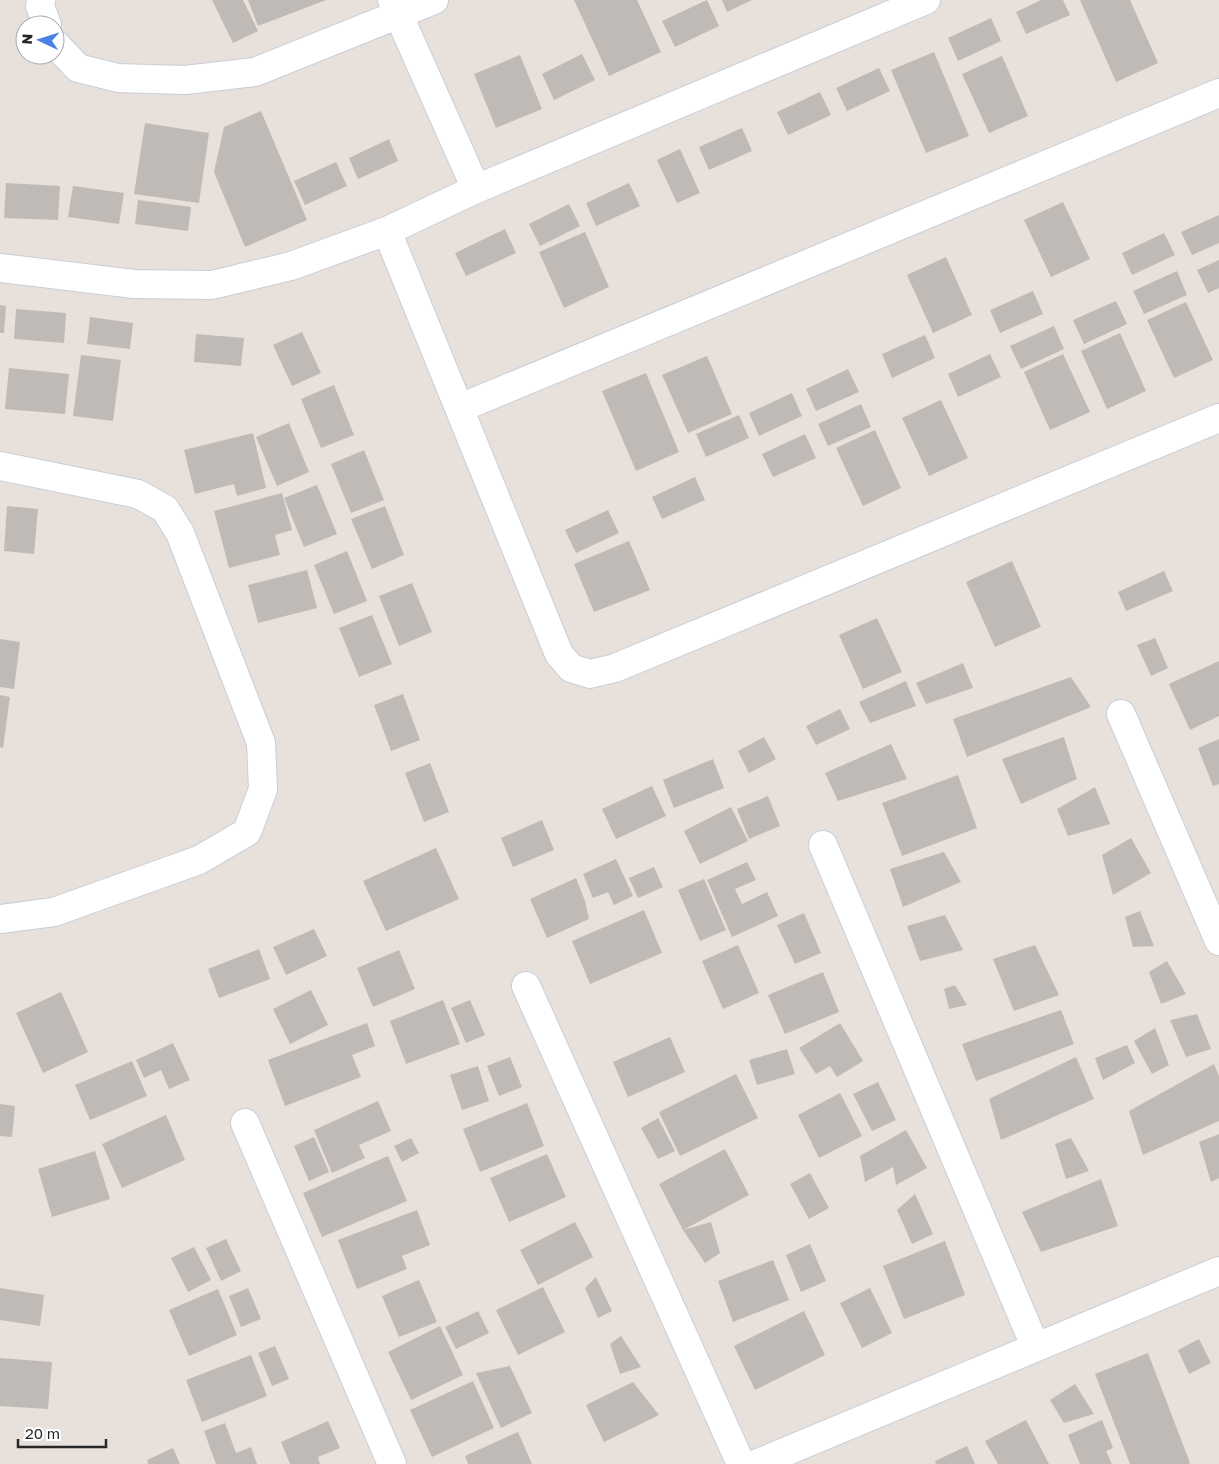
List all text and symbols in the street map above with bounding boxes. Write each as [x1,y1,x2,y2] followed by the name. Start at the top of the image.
[15,15,65,65] north arrow
[18,33,35,45] text: N
[18,1416,105,1448] scale bar
[25,1424,60,1442] text: 20 m

